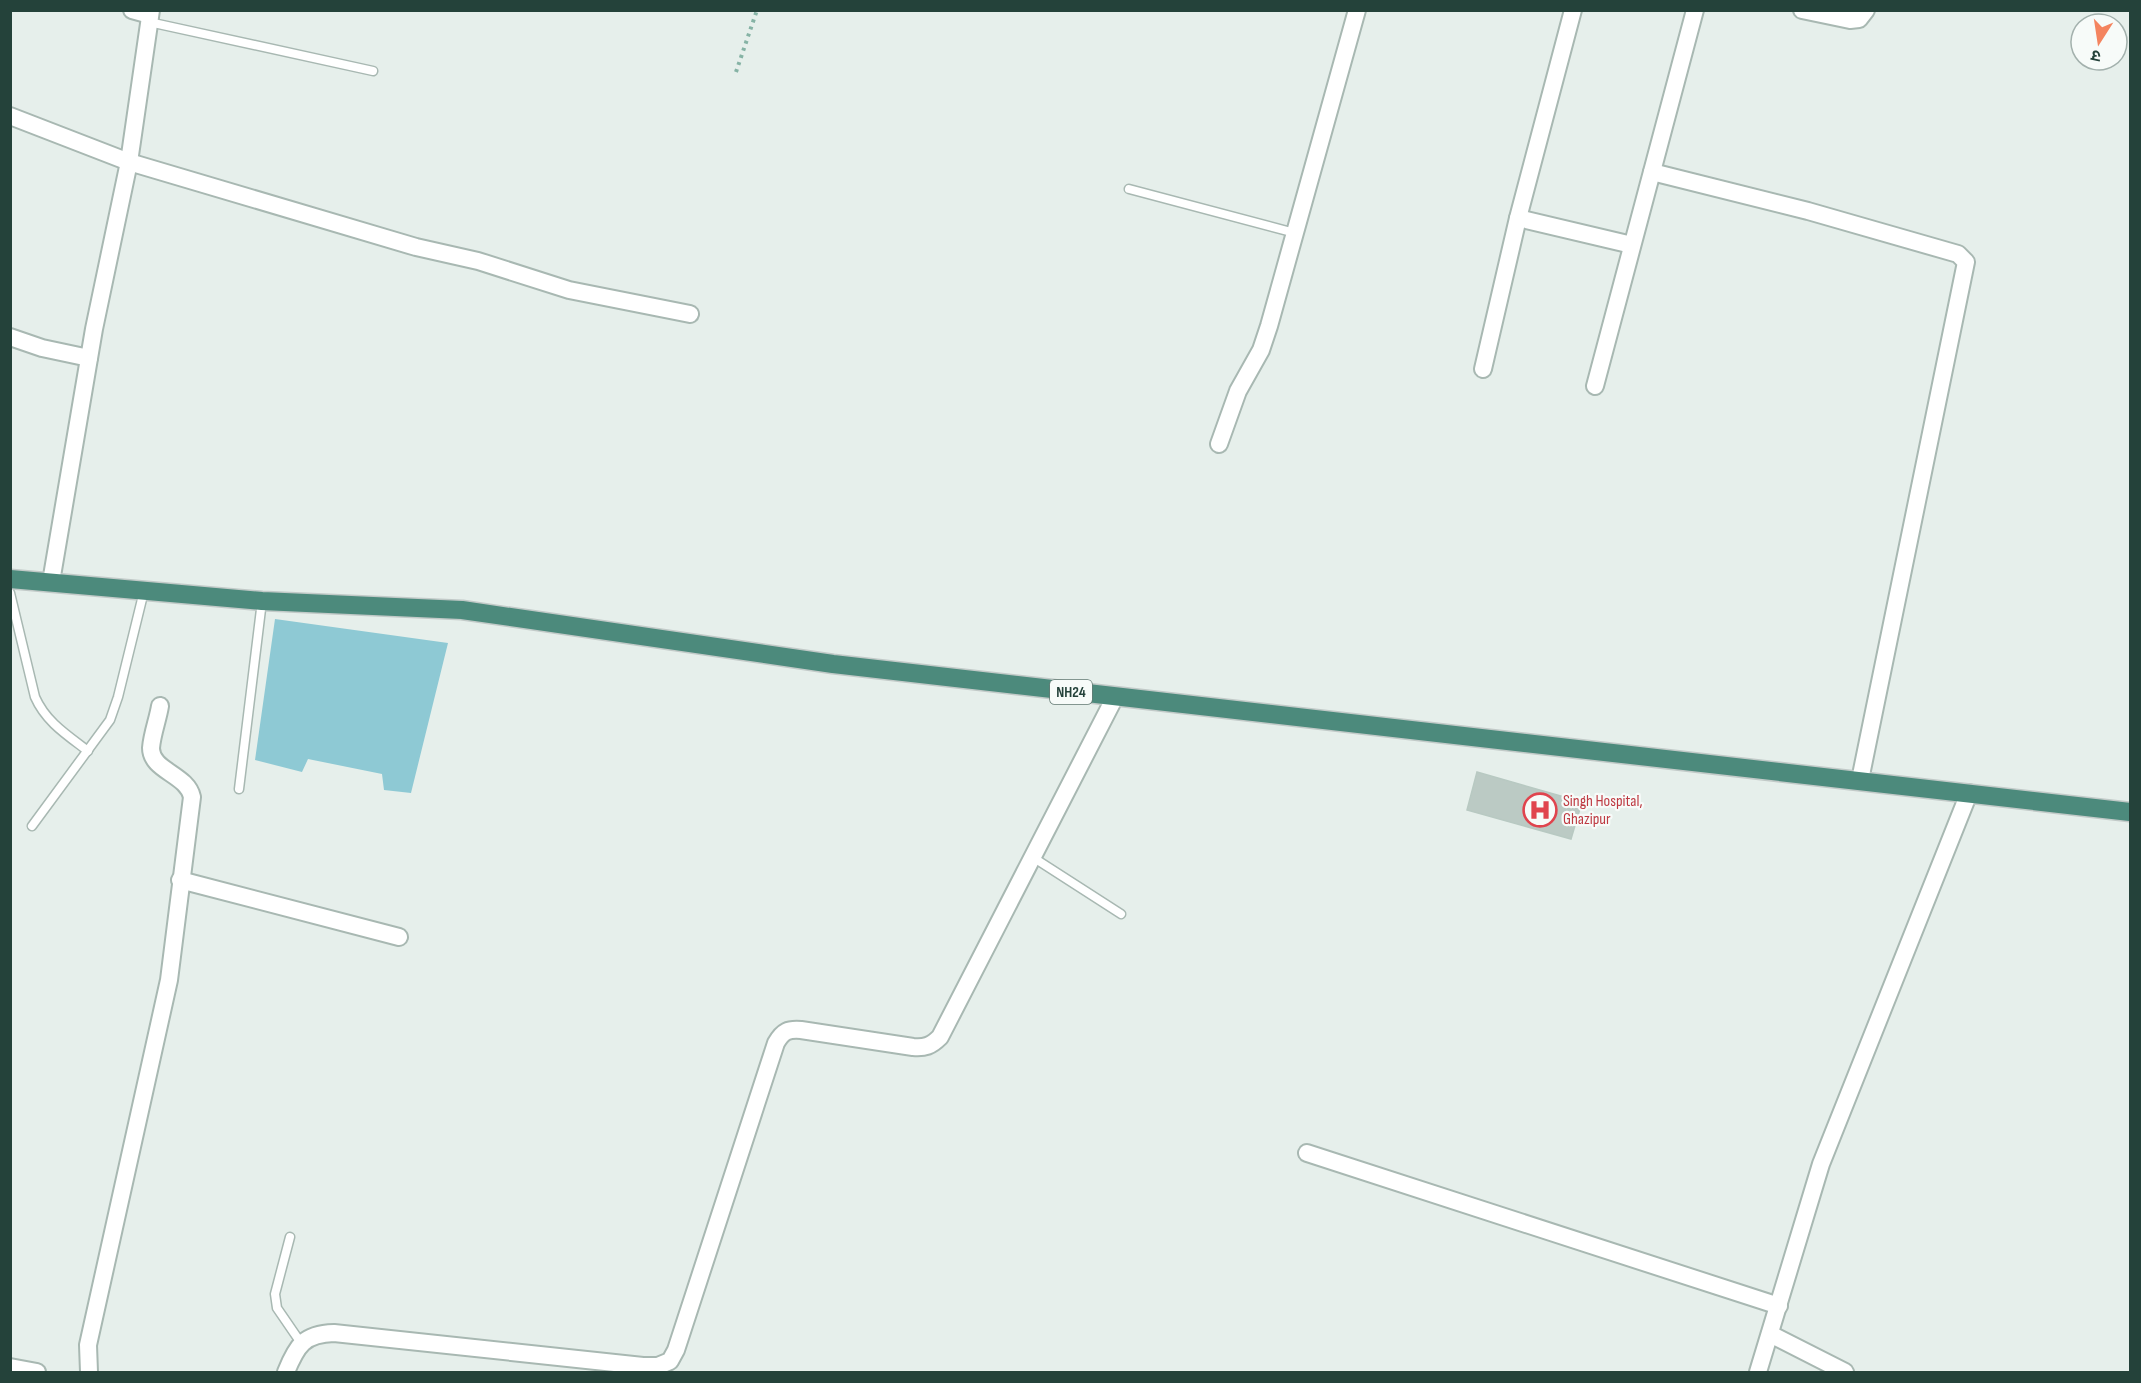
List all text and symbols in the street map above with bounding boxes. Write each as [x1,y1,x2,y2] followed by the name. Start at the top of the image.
[2069,12,2129,72] north arrow
[2089,45,2103,65] text: उ
[1050,680,1092,704] road number: NH24
[1522,792,1558,828] hospital icon: Singh Hospital, Ghazipur
[1563,792,1643,829] place label: Singh Hospital, Ghazipur

